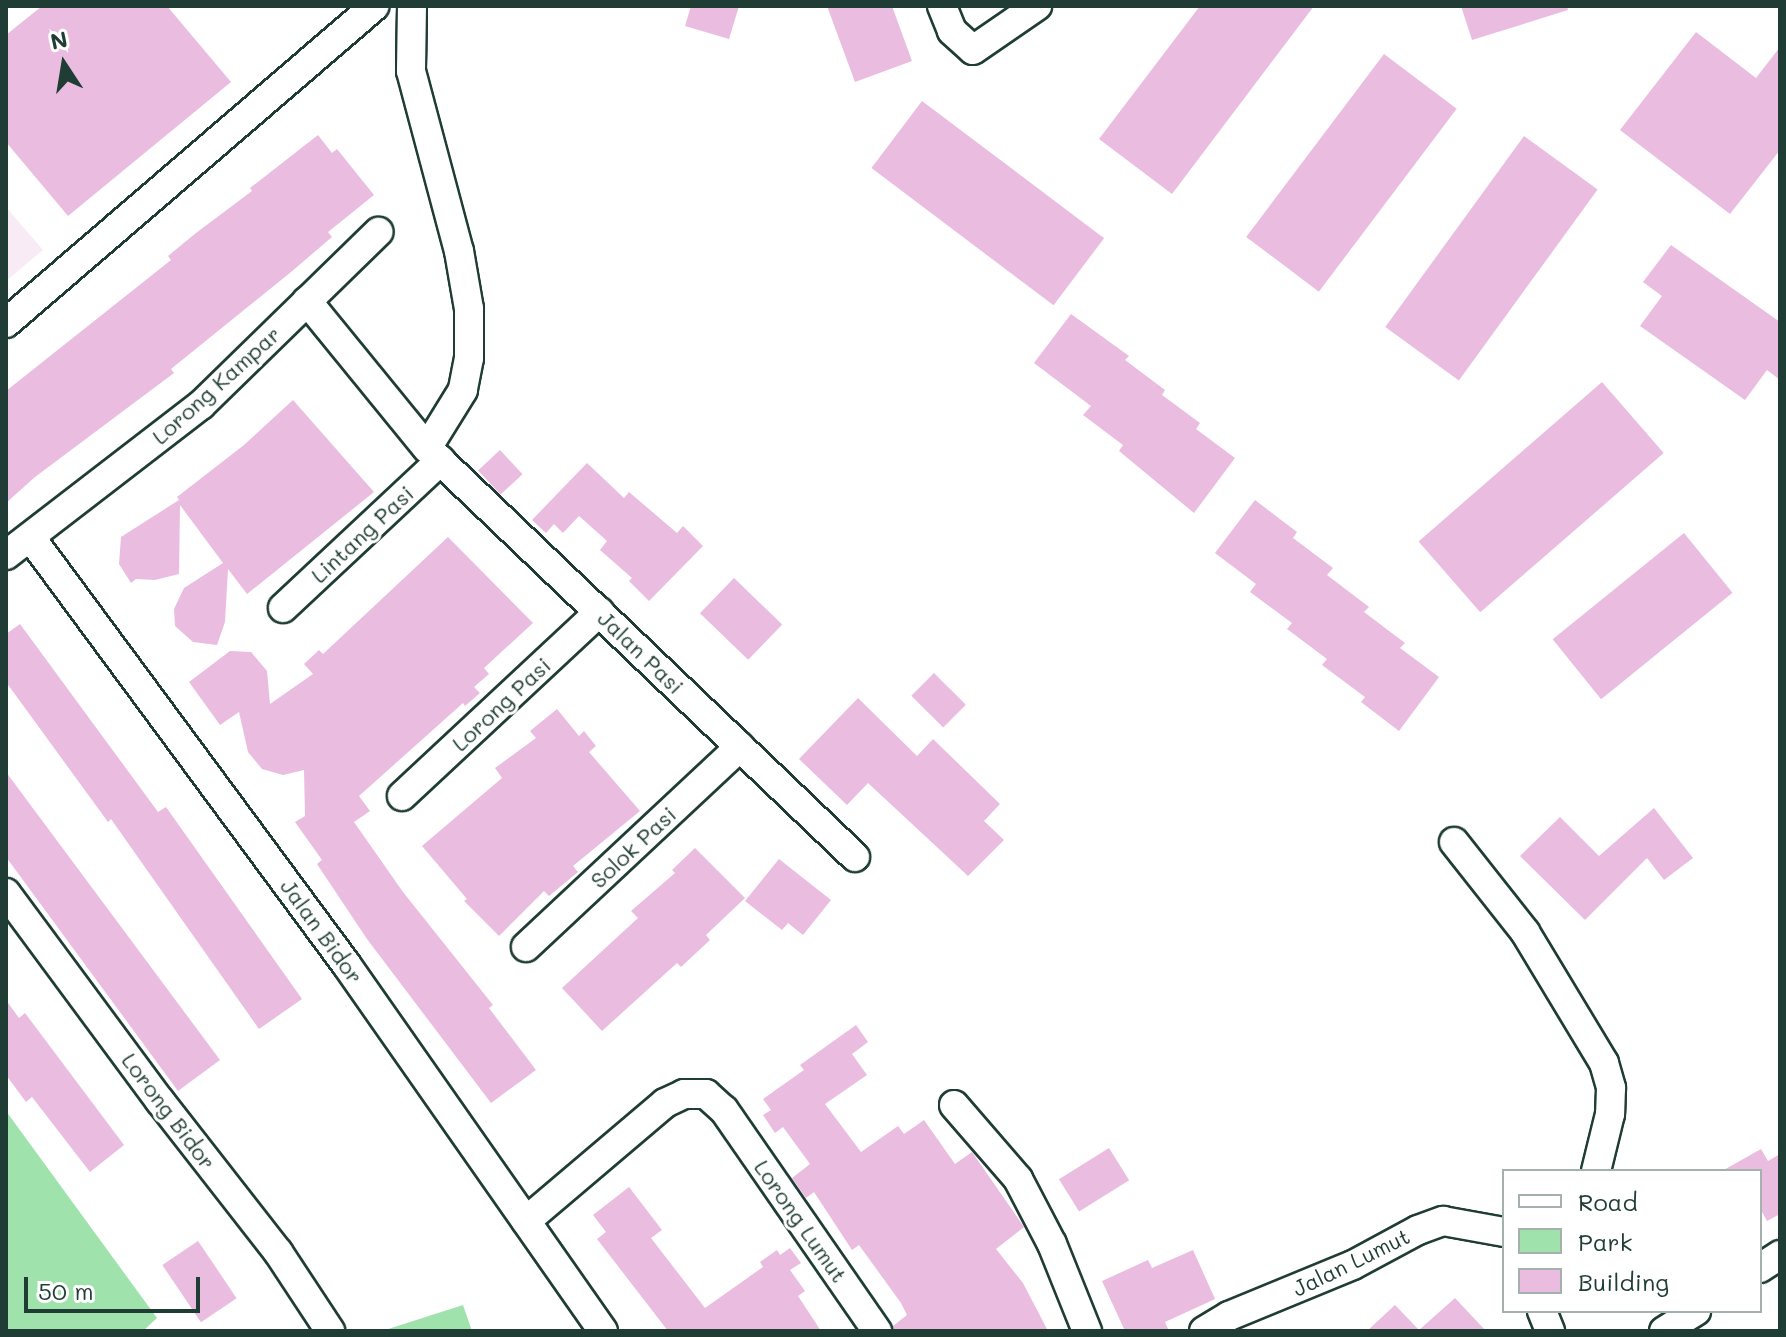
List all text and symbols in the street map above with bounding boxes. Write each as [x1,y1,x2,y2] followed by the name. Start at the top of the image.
[24,24,104,104] north arrow
[48,24,70,56] text: N
[146,320,286,450] street label: Lorong Kampar
[305,480,419,588] street label: Lintang Pasi
[593,605,689,699] street label: Jalan Pasi
[446,652,556,756] street label: Lorong Pasi
[585,801,681,893] street label: Solok Pasi
[275,874,369,988] street label: Jalan Bidor
[117,1047,221,1175] street label: Lorong Bidor
[749,1155,853,1287] street label: Lorong Lumut
[1502,1169,1762,1313] legend
[1578,1186,1638,1217] text: Road
[1288,1222,1414,1302] street label: Jalan Lumut
[1578,1226,1632,1257] text: Park
[28,1261,204,1311] scale bar
[1578,1266,1669,1297] text: Building
[38,1275,94,1306] text: 50 m

